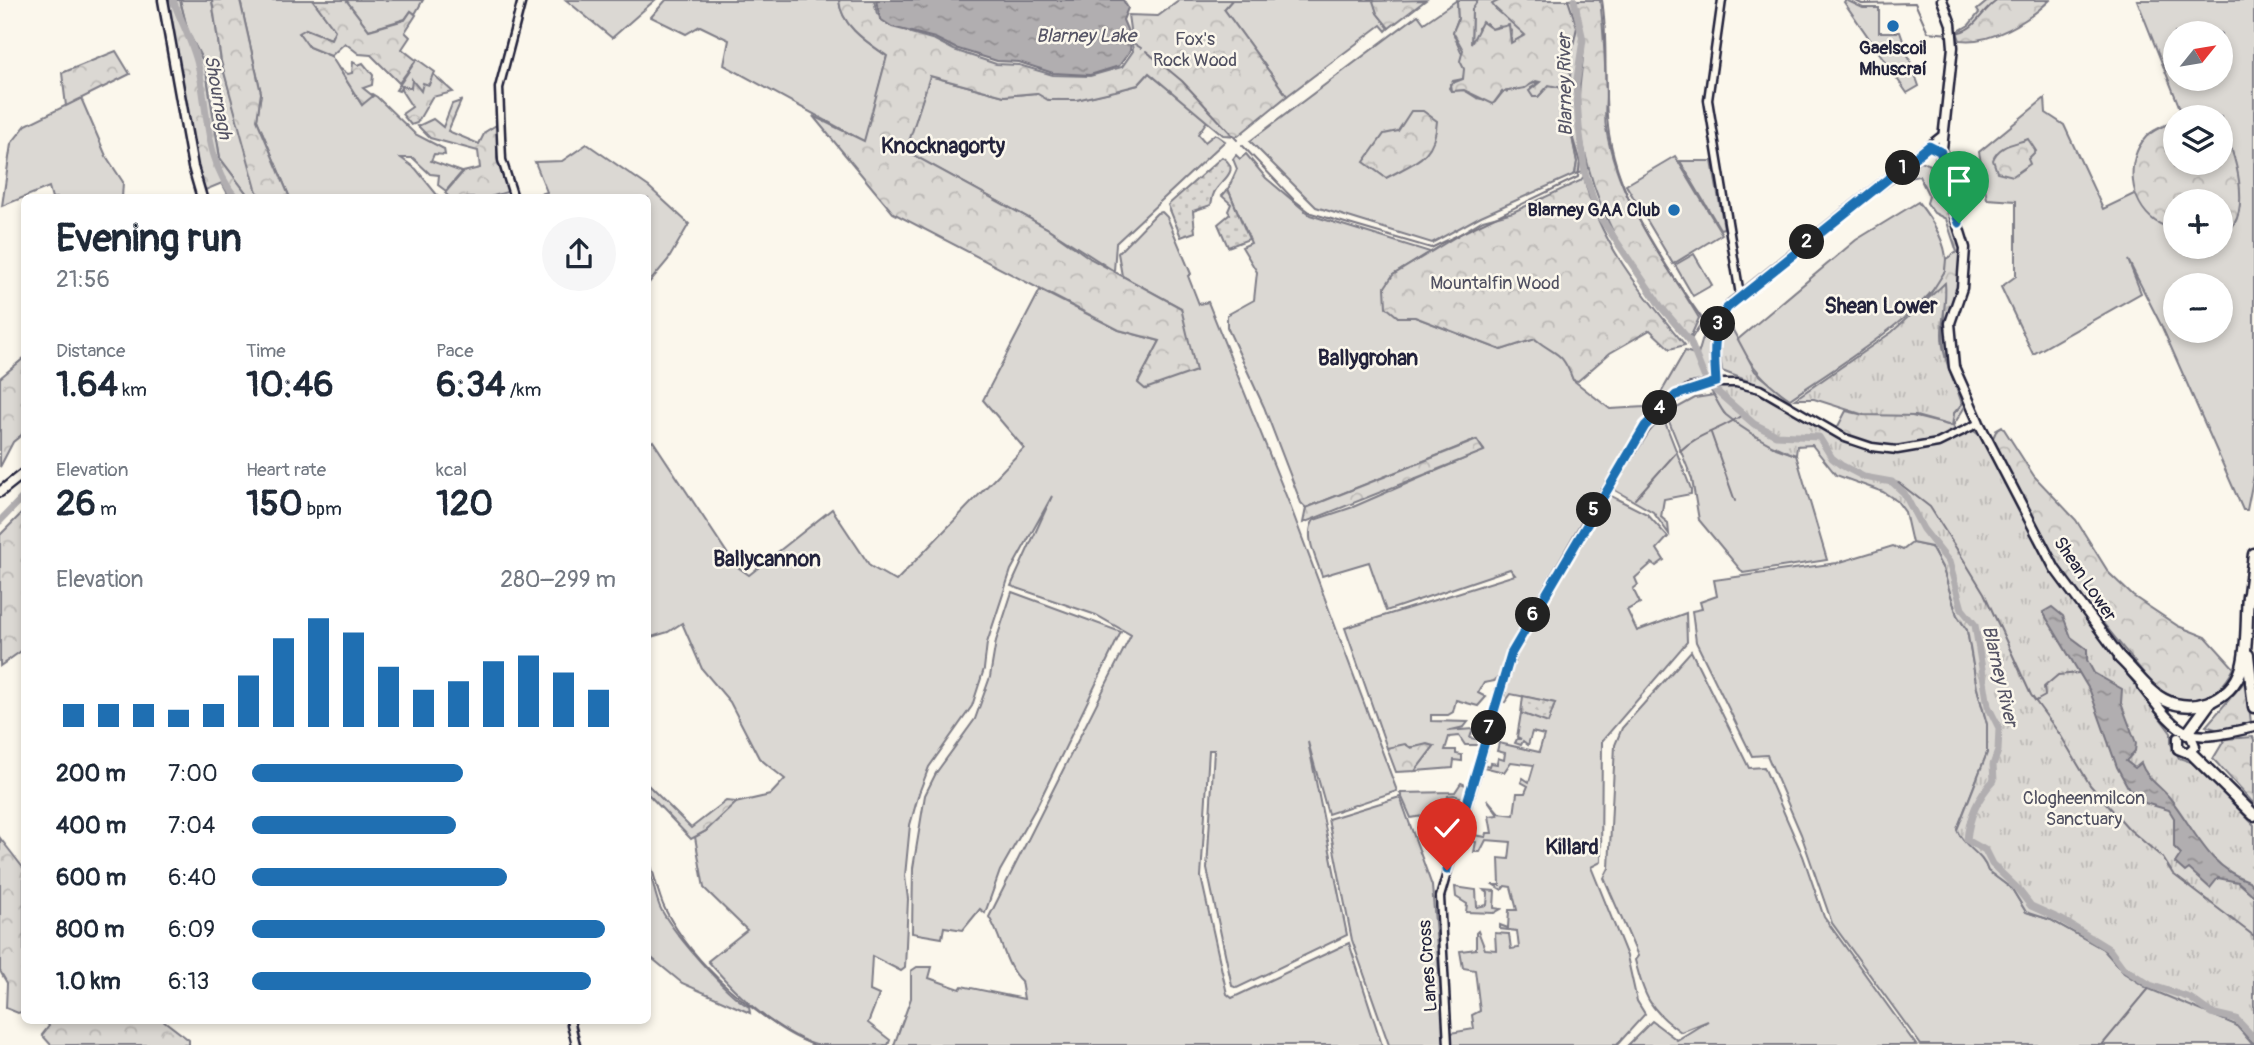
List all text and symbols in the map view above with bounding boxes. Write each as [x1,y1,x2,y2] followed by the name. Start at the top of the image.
[1885,18,1901,34] marker: Gaelscoil Mhuscraí
[2163,21,2233,91] north arrow
[2163,21,2233,343] map controls
[1036,24,1138,48] water label: Blarney Lake
[1153,28,1237,72] park label: Fox's Rock Wood
[1552,31,1578,137] water label: Blarney River
[1859,37,1927,81] place label: Gaelscoil Mhuscraí
[199,53,237,142] water label: Shournagh
[2163,105,2233,175] button: layers
[881,133,1005,160] district label: Knocknagorty
[1885,150,1920,186] pin: 1
[1929,151,1989,223] pin
[1899,155,1906,179] text: 1
[1940,162,1978,200] icon: arrive
[2163,189,2233,259] button: +
[1528,199,1660,222] place label: Blarney GAA Club
[1666,202,1682,218] marker: Blarney GAA Club
[56,215,242,263] text: Evening run
[542,217,616,291] button: share
[1790,224,1825,260] pin: 2
[1801,229,1812,253] text: 2
[56,265,110,294] text: 21:56
[1430,272,1560,295] park label: Mountalfin Wood
[2163,273,2233,343] button: −
[1825,293,1938,320] district label: Shean Lower
[1700,306,1736,342] pin: 3
[1712,311,1723,335] text: 3
[56,339,125,363] text: Distance
[246,339,286,363] text: Time
[436,339,474,363] text: Pace
[1318,345,1418,372] district label: Ballygrohan
[56,363,118,407] text: 1.64
[246,363,334,407] text: 10:46
[436,363,506,407] text: 6:34
[118,378,147,402] text: km
[506,378,541,402] text: /km
[1642,390,1678,426] pin: 4
[1654,395,1665,419] text: 4
[56,458,128,482] text: Elevation
[246,458,326,482] text: Heart rate
[436,458,467,482] text: kcal
[56,482,96,526] text: 26
[246,482,303,526] text: 150
[436,482,493,526] text: 120
[1576,492,1612,528] pin: 5
[96,497,117,521] text: m
[303,497,342,521] text: bpm
[1588,497,1599,521] text: 5
[2048,532,2122,626] street label: Shean Lower
[713,546,821,573] district label: Ballycannon
[56,565,144,594] text: Elevation
[500,565,616,594] text: 280–299 m
[1516,598,1550,632] pin: 6
[1527,602,1538,626] text: 6
[1977,623,2024,731] water label: Blarney River
[1472,710,1506,746] pin: 7
[1483,715,1494,739] text: 7
[56,759,126,788] text: 200 m
[168,759,218,788] text: 7:00
[2023,787,2145,831] park label: Clogheenmilcon Sanctuary
[1417,798,1477,870] pin
[1428,809,1466,847] icon: check
[56,811,126,840] text: 400 m
[168,811,215,840] text: 7:04
[1545,834,1599,861] district label: Killard
[56,863,126,892] text: 600 m
[168,863,217,892] text: 6:40
[56,915,124,944] text: 800 m
[168,915,215,944] text: 6:09
[1413,919,1443,1013] street label: Lanes Cross
[56,967,121,996] text: 1.0 km
[168,967,209,996] text: 6:13

